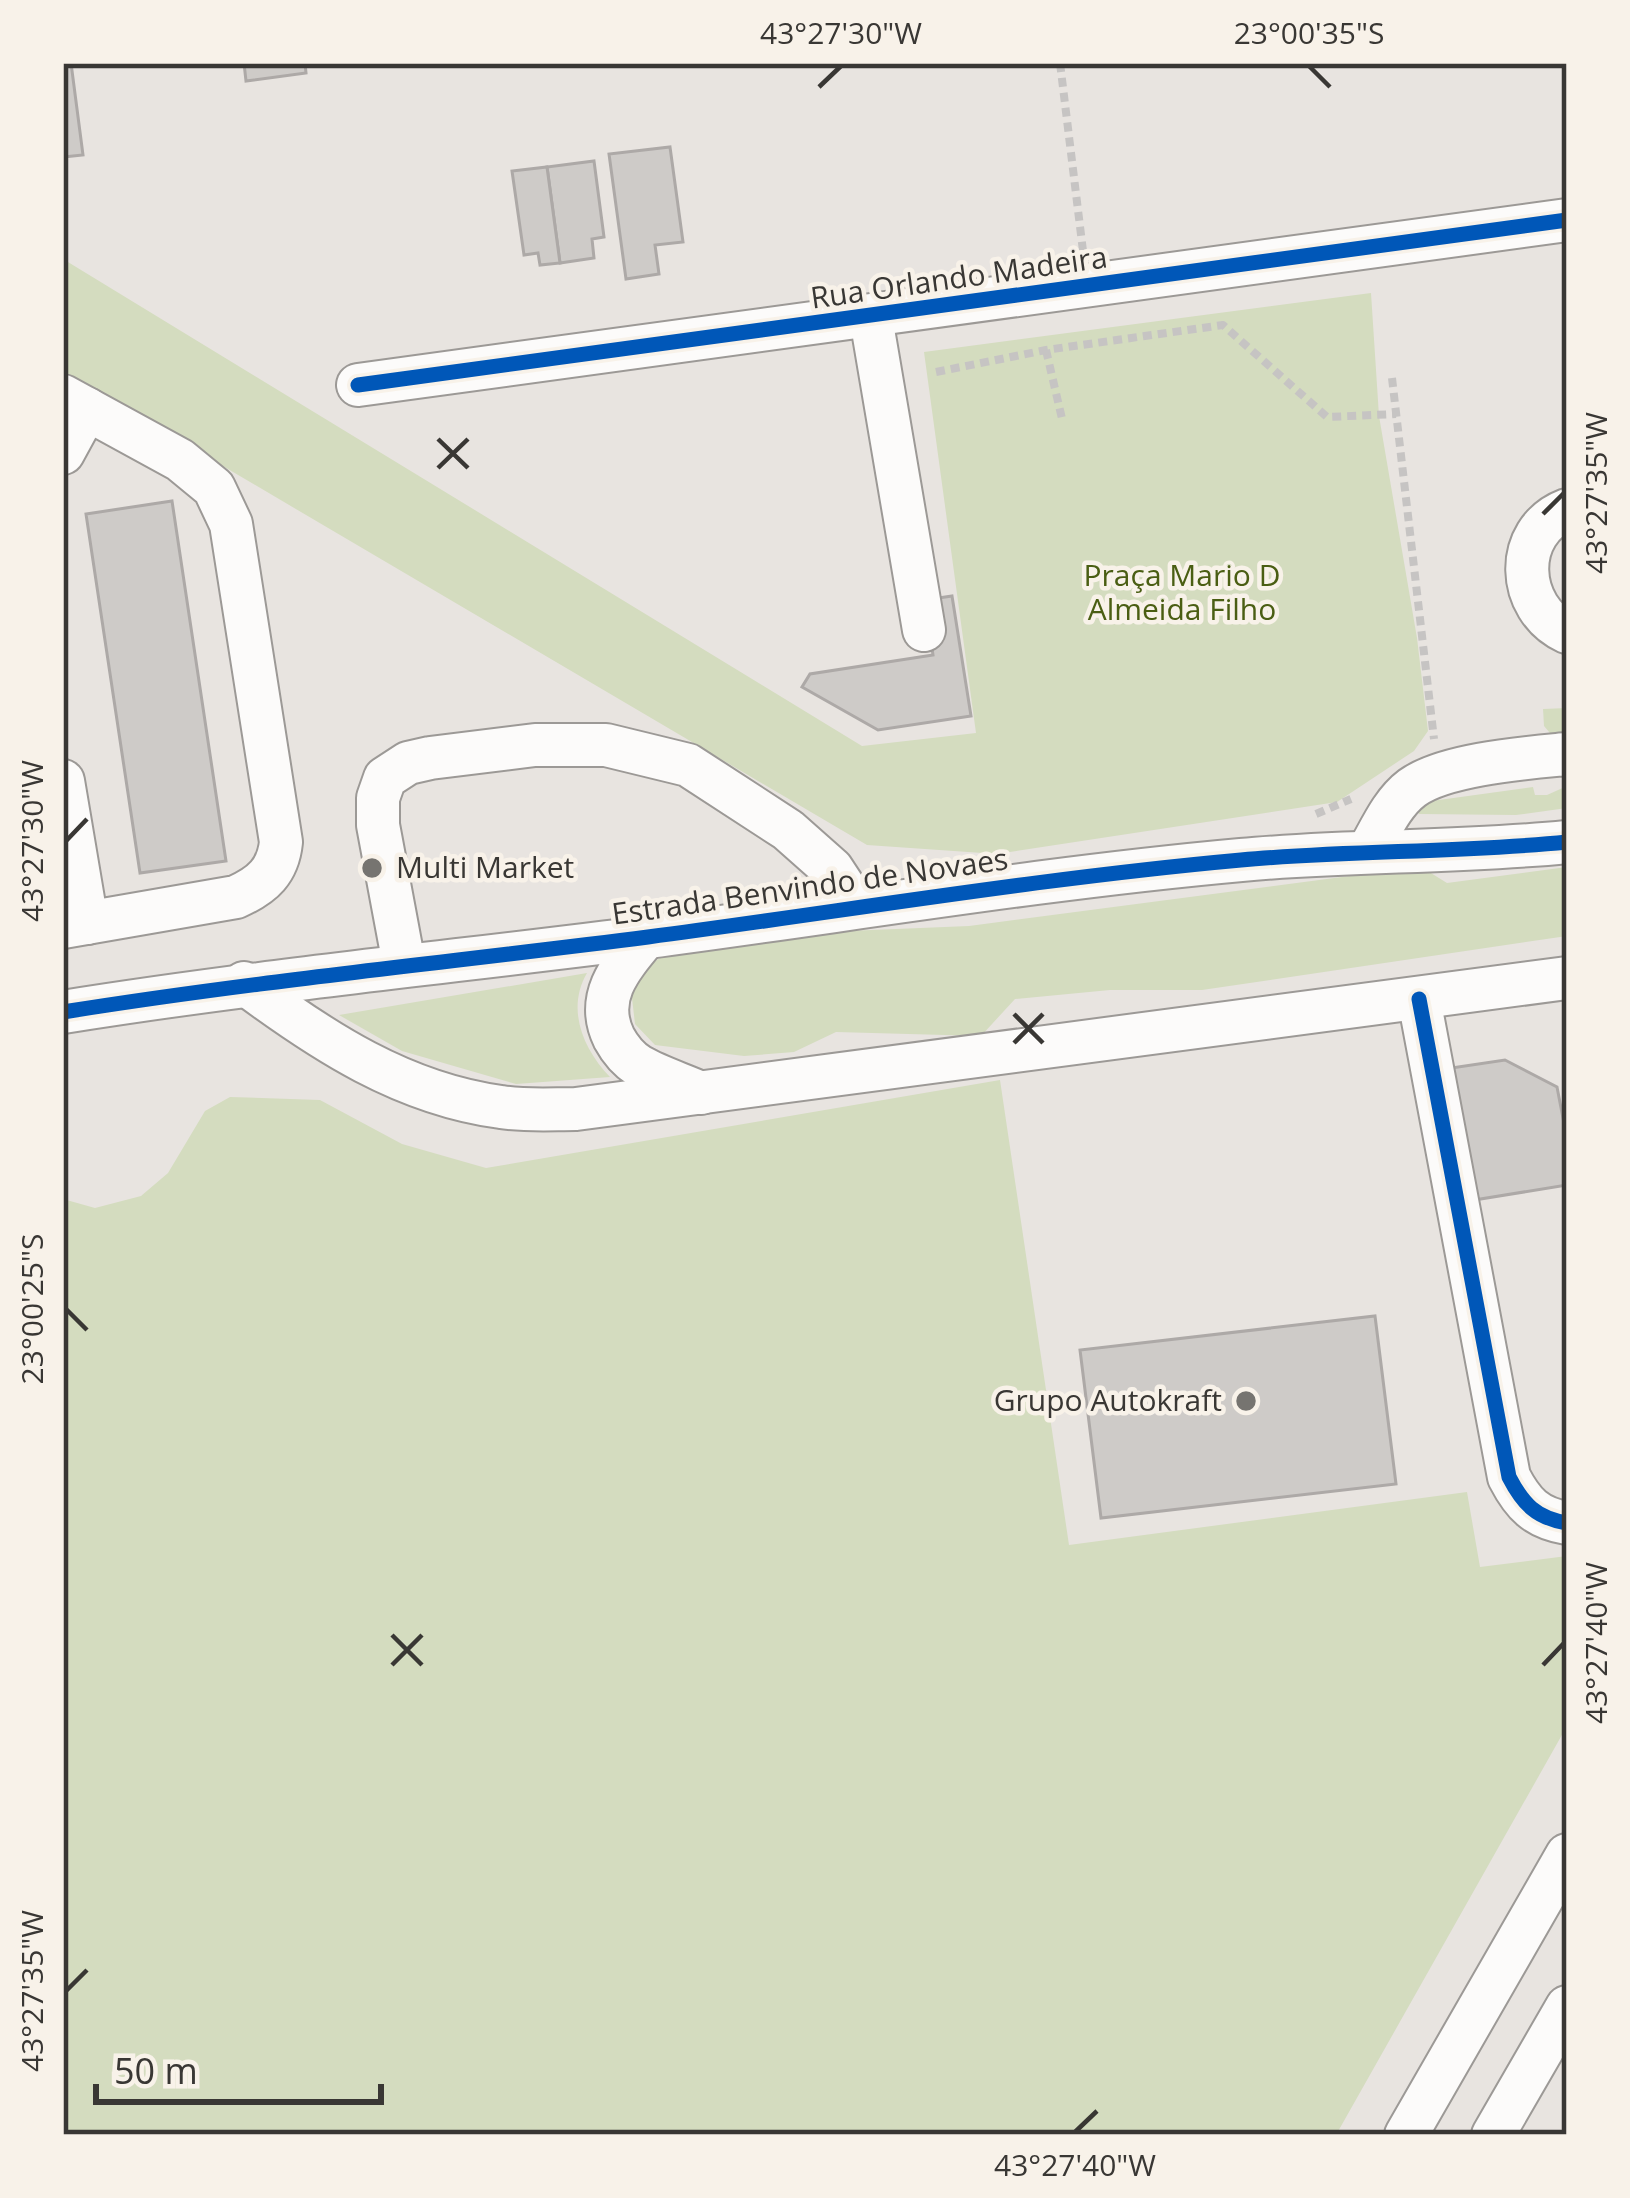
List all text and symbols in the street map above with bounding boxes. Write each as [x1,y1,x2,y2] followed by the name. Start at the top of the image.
[760,12,922,53] text: 43°27'30"W
[1234,12,1384,53] text: 23°00'35"S
[808,235,1110,318] street label: Rua Orlando Madeira
[1575,412,1616,574] text: 43°27'35"W
[1084,554,1280,629] park label: Praça Mario D Almeida Filho
[11,760,52,922] text: 43°27'30"W
[609,837,1011,934] street label: Estrada Benvindo de Novaes
[396,846,574,887] place label: Multi Market
[359,855,385,881] marker: Multi Market
[11,1234,52,1384] text: 23°00'25"S
[994,1379,1222,1420] place label: Grupo Autokraft
[1233,1388,1259,1414] marker: Grupo Autokraft
[1575,1562,1616,1724] text: 43°27'40"W
[11,1910,52,2072] text: 43°27'35"W
[96,2030,381,2104] scale bar
[114,2046,198,2095] text: 50 m
[994,2144,1156,2185] text: 43°27'40"W

